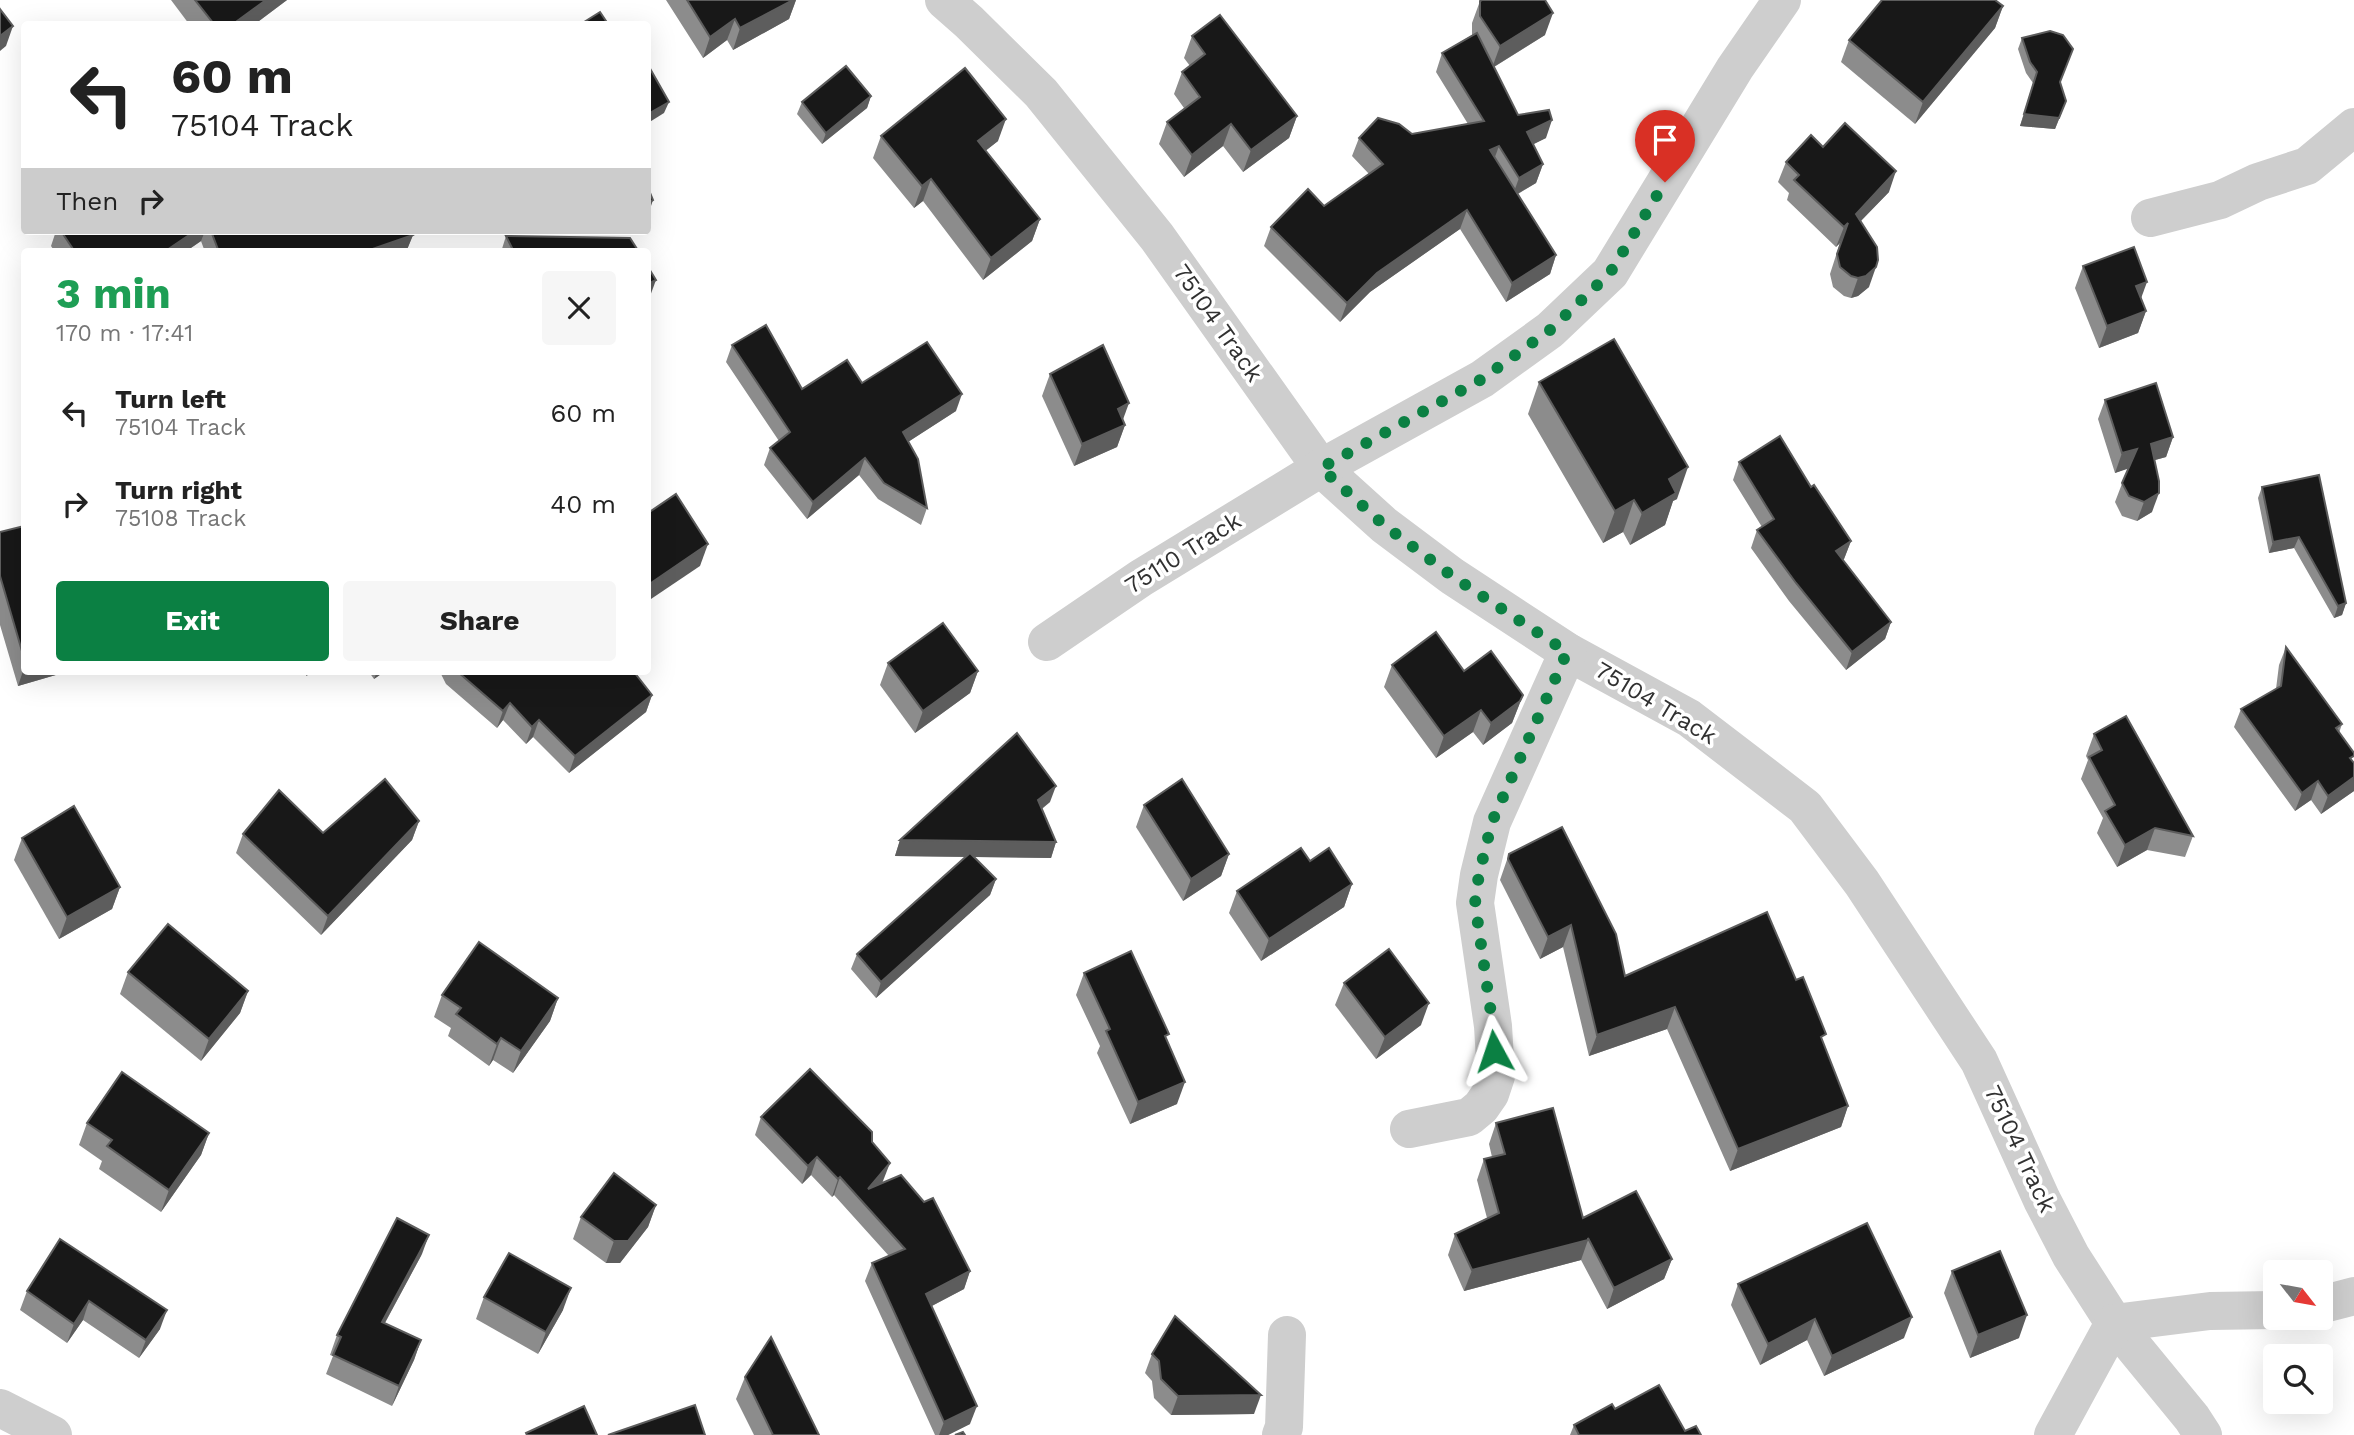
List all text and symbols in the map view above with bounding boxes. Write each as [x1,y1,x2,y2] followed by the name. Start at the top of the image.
[171,47,293,105] text: 60 m
[56,49,147,140] icon: left
[171,106,353,144] text: 75104 Track
[1635,110,1695,182] pin
[1646,121,1684,159] icon: arrive
[132,182,170,220] icon: right
[56,186,118,216] text: Then
[1167,259,1269,387] street label: 75104 Track
[56,269,171,318] text: 3 min
[542,271,616,345] button: close
[56,320,193,347] text: 170 m · 17:41
[115,384,226,414] text: Turn left
[56,394,94,432] icon: left
[550,398,616,428] text: 60 m
[115,414,246,441] text: 75104 Track
[115,475,242,505] text: Turn right
[56,485,94,523] icon: right
[550,489,616,519] text: 40 m
[115,505,246,532] text: 75108 Track
[1120,506,1247,600] street label: 75110 Track
[56,581,329,661] button: Exit
[343,581,616,661] button: Share
[1590,656,1722,750] street label: 75104 Track
[1457,1014,1531,1088] position arrow
[1978,1081,2062,1217] street label: 75104 Track
[2263,1260,2333,1330] north arrow
[2263,1260,2333,1414] map controls
[2263,1344,2333,1414] button: search

